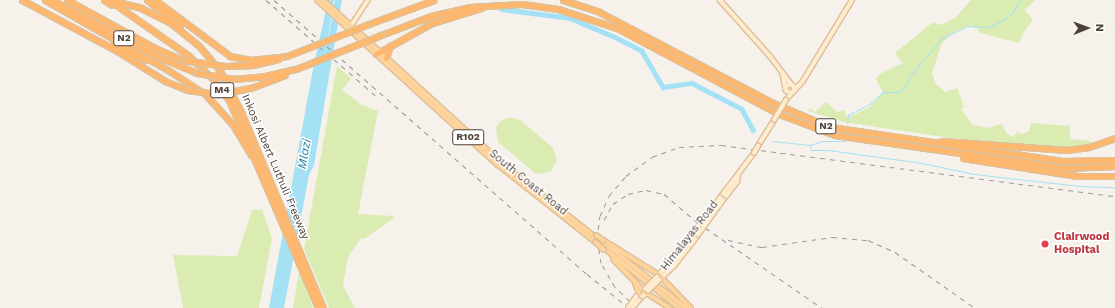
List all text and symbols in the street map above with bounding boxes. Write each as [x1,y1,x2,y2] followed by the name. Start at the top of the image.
[1067,8,1107,48] north arrow
[1093,24,1106,32] text: N
[113,30,135,46] road number: N2
[210,82,234,98] road number: M4
[238,92,312,242] street label: Inkosi Albert Luthuli Freeway
[815,118,837,134] road number: N2
[452,129,484,145] road number: R102
[295,138,315,170] water label: Mlazi
[486,147,570,219] street label: South Coast Road
[659,198,721,274] street label: Himalayas Road
[1054,231,1109,257] place label: Clairwood Hospital
[1039,238,1051,250] marker: Clairwood Hospital

